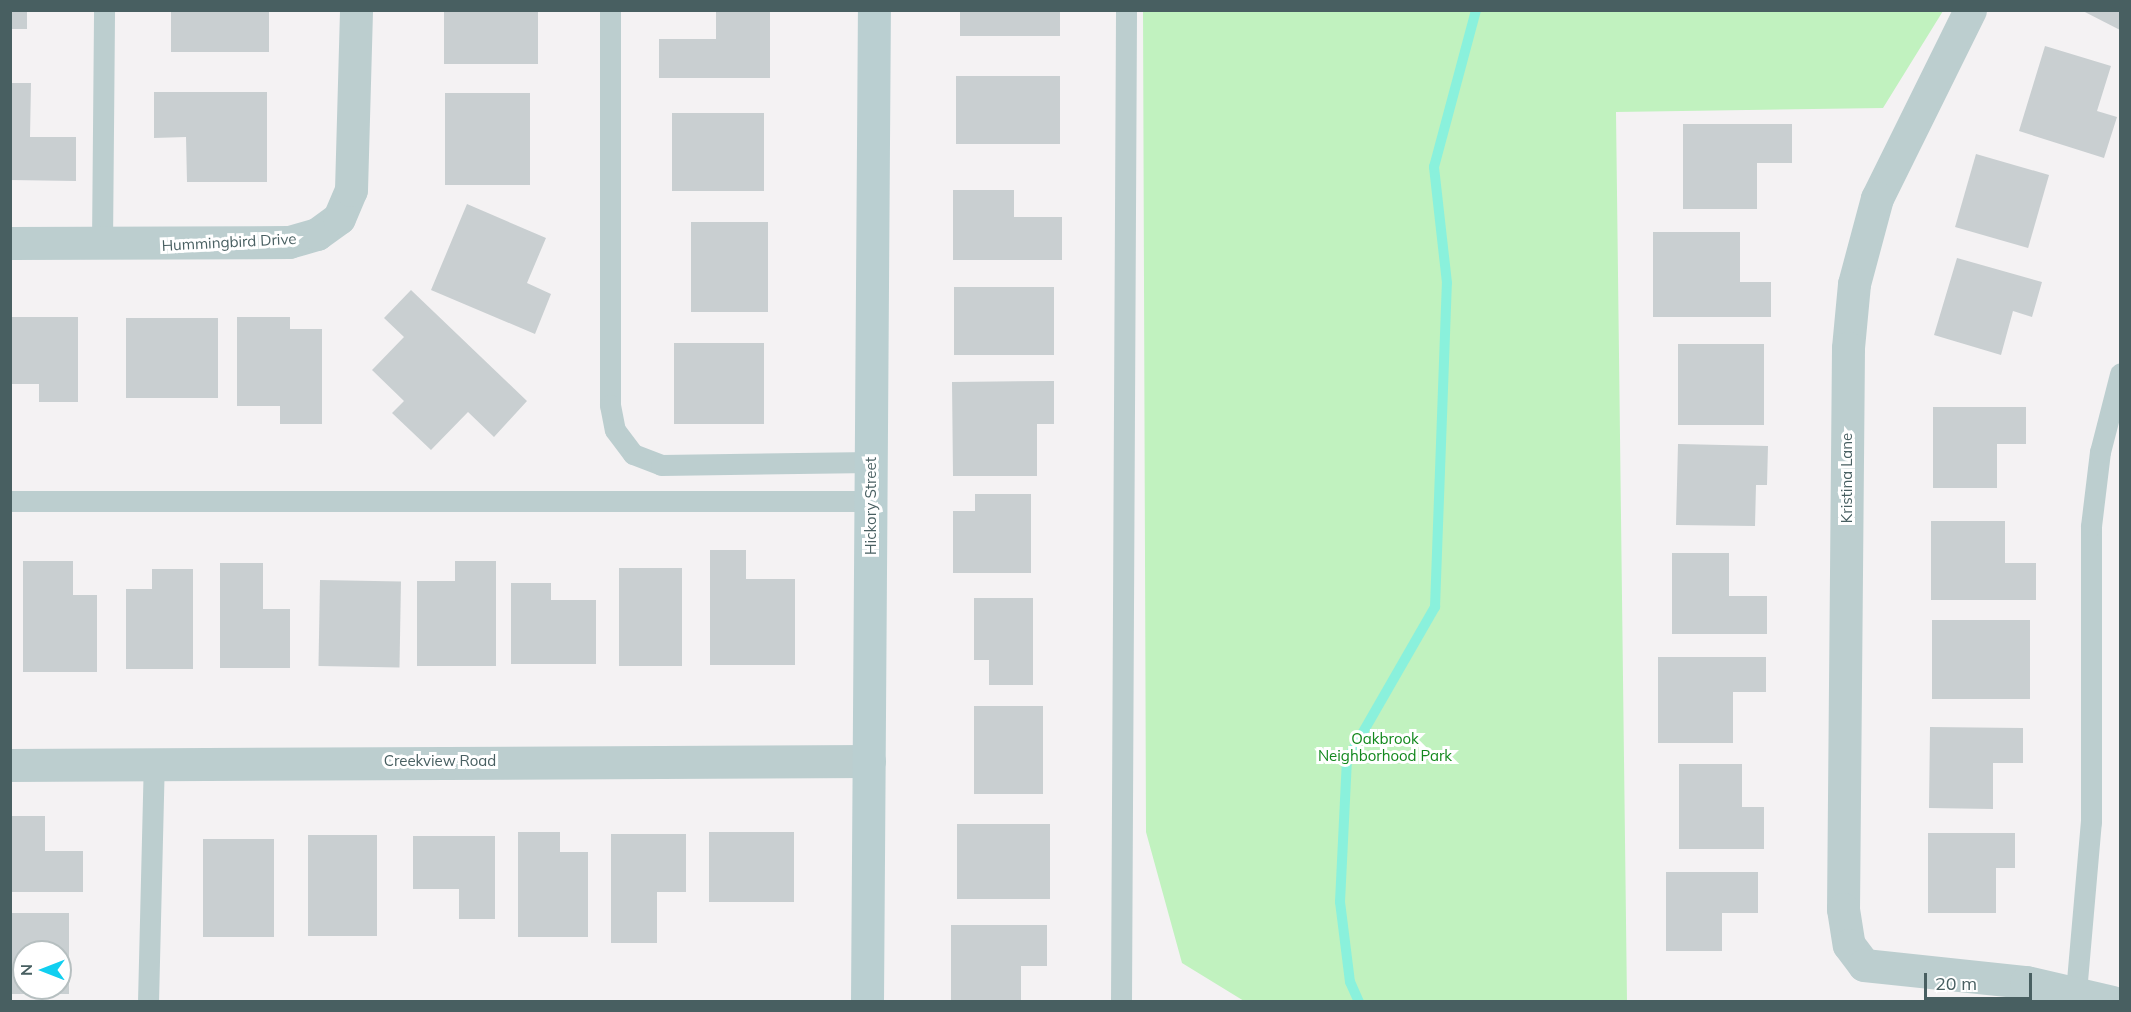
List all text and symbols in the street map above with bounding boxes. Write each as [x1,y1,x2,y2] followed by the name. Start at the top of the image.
[161,229,297,255] street label: Hummingbird Drive
[1838,433,1856,523] street label: Kristina Lane
[862,457,880,555] street label: Hickory Street
[1318,729,1452,764] park label: Oakbrook Neighborhood Park
[384,752,496,770] street label: Creekview Road
[12,940,72,1000] north arrow
[1927,961,2035,999] scale bar
[16,964,36,976] text: N
[1935,972,1977,995] text: 20 m

